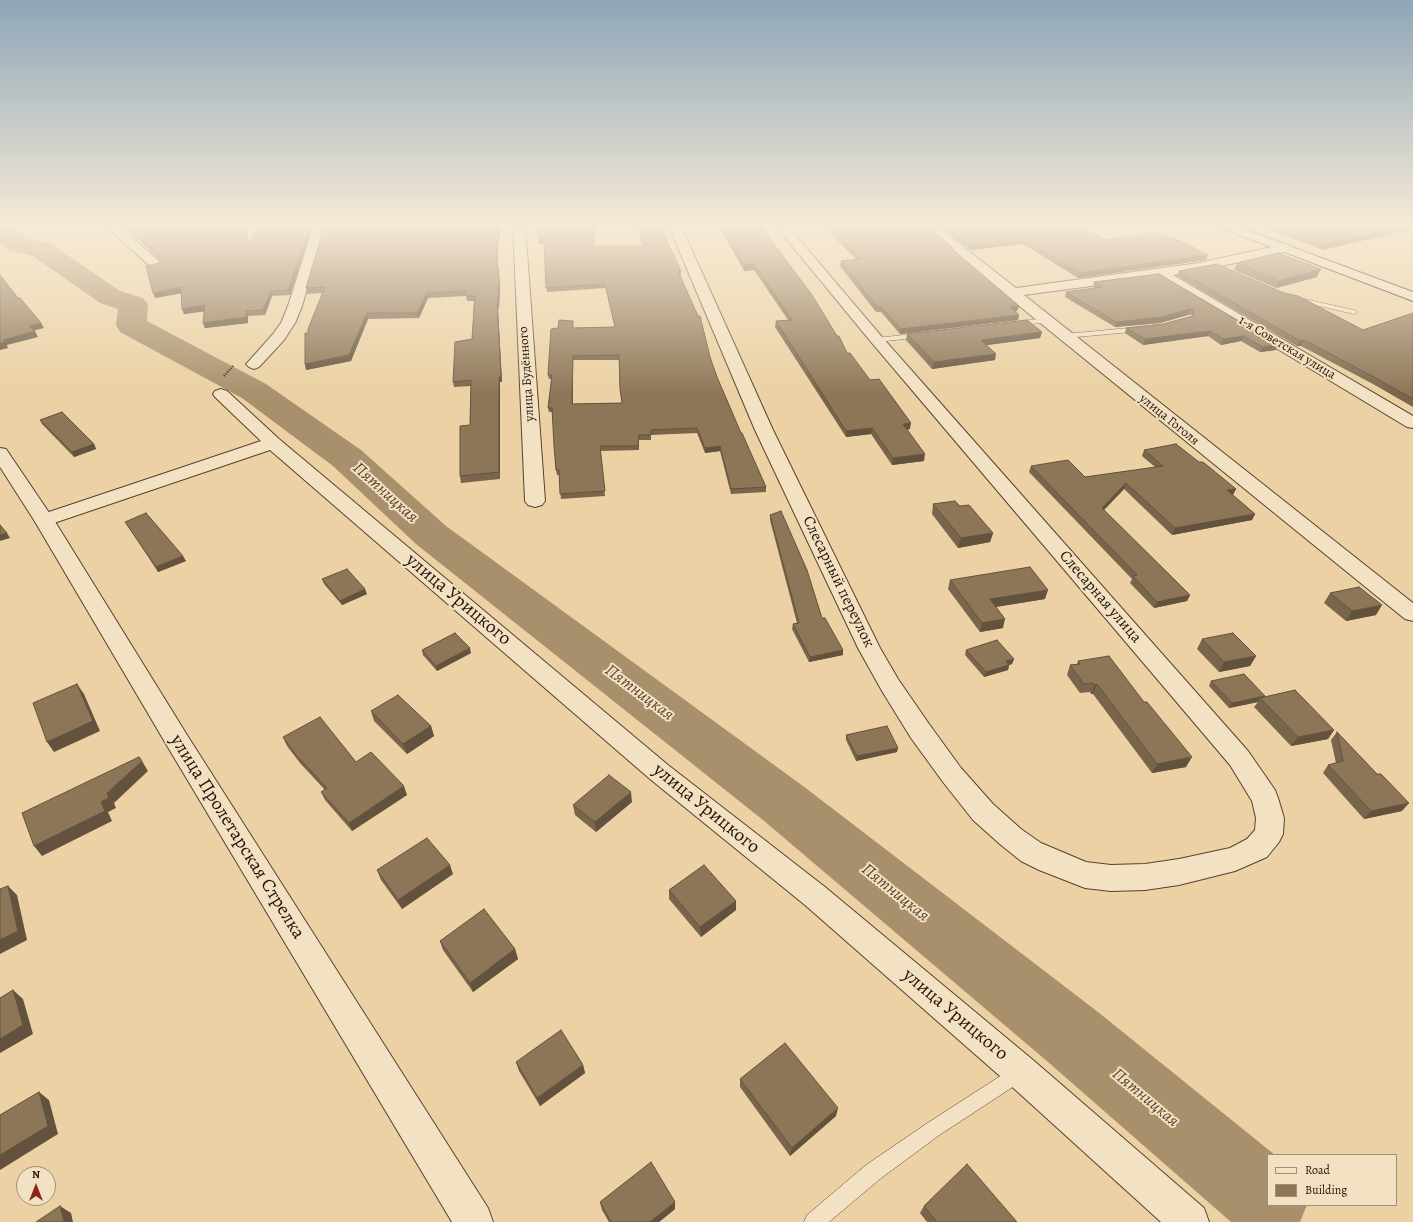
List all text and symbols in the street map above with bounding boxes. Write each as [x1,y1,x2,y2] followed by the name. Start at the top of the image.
[1236,313,1338,383] street label: 1-я Советская улица
[516,326,538,422] street label: улица Будённого
[1136,391,1202,449] street label: улица Гоголя
[348,458,422,528] water label: Пятницкая
[798,513,878,651] street label: Слесарный переулок
[1055,547,1145,647] street label: Слесарная улица
[401,549,515,651] street label: улица Урицкого
[600,660,678,726] water label: Пятницкая
[165,731,309,943] street label: улица Пролетарская Стрелка
[648,759,764,859] street label: улица Урицкого
[857,860,933,926] water label: Пятницкая
[898,964,1012,1066] street label: улица Урицкого
[1107,1064,1183,1132] water label: Пятницкая
[1267,1154,1397,1206] legend
[1305,1162,1330,1178] text: Road
[16,1166,56,1206] north arrow
[32,1167,40,1182] text: N
[1305,1182,1347,1198] text: Building

